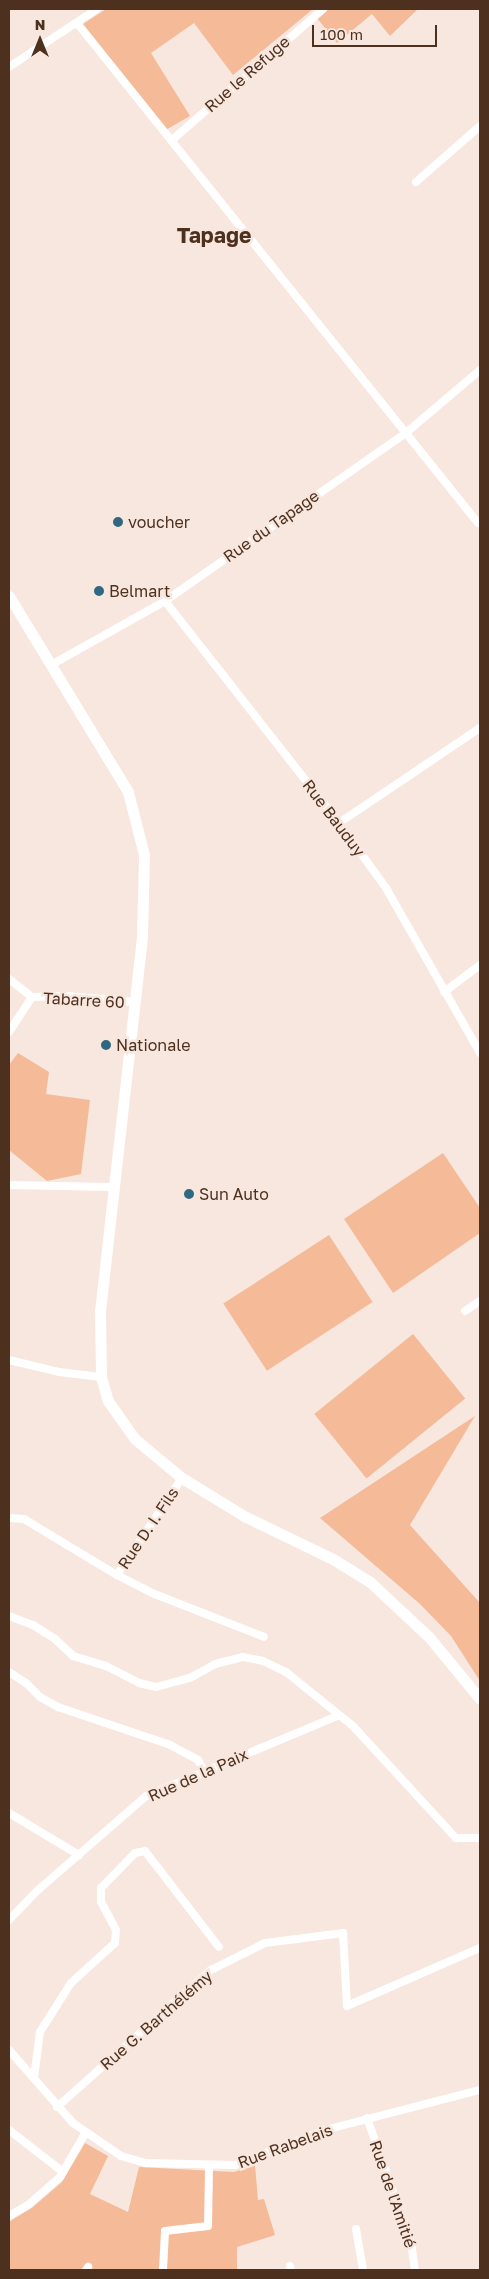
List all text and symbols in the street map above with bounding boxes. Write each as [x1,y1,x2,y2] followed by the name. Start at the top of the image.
[15,15,65,65] north arrow
[314,15,439,47] scale bar
[35,16,45,33] text: N
[320,25,363,43] text: 100 m
[201,32,293,116] street label: Rue le Refuge
[177,222,251,248] district label: Tapage
[219,486,323,566] street label: Rue du Tapage
[128,512,190,532] place label: voucher
[112,516,124,528] marker: voucher
[109,581,170,601] place label: Belmart
[93,585,105,597] marker: Belmart
[299,776,369,860] street label: Rue Bauduy
[43,988,125,1012] street label: Tabarre 60
[116,1035,190,1055] place label: Nationale
[100,1039,112,1051] marker: Nationale
[199,1184,269,1204] place label: Sun Auto
[183,1188,195,1200] marker: Sun Auto
[114,1483,182,1573] street label: Rue D. I. Fils
[145,1744,251,1806] street label: Rue de la Paix
[96,1966,216,2074] street label: Rue G. Barthélémy
[235,2120,335,2172] street label: Rue Rabelais
[366,2138,420,2250] street label: Rue de l'Amitié

